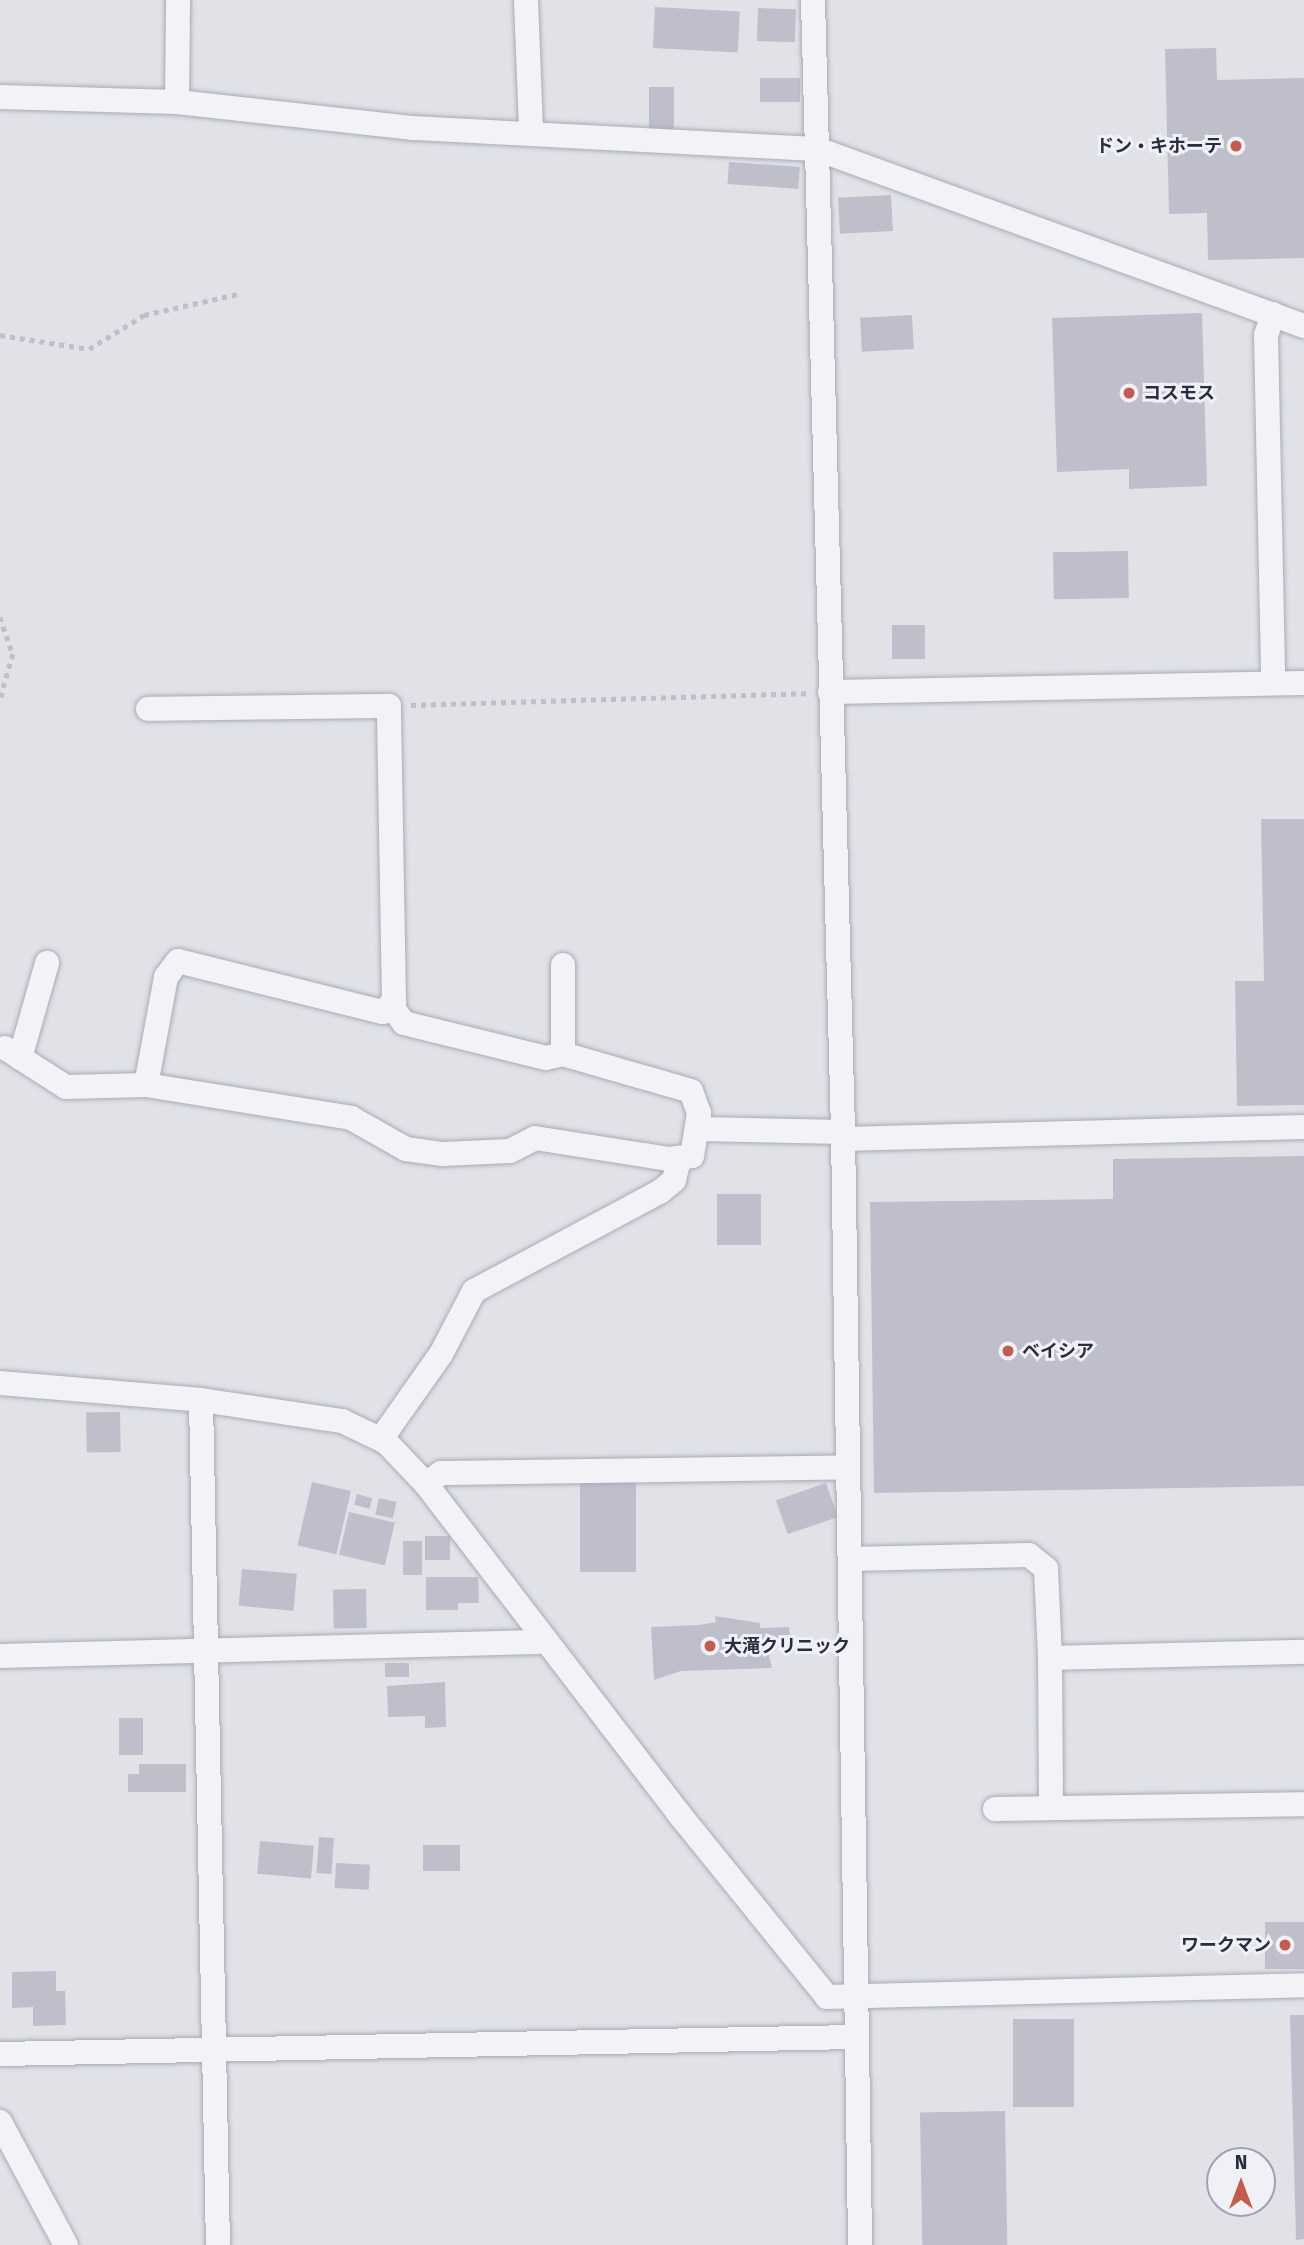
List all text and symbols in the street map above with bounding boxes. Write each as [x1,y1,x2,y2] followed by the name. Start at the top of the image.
[1096,135,1222,157] place label: ドン・キホーテ
[1228,138,1244,154] marker: ドン・キホーテ
[1143,382,1215,404] place label: コスモス
[1121,385,1137,401] marker: コスモス
[1022,1340,1094,1362] place label: ベイシア
[1000,1343,1016,1359] marker: ベイシア
[724,1635,850,1657] place label: 大滝クリニック
[702,1638,718,1654] marker: 大滝クリニック
[1181,1934,1271,1956] place label: ワークマン
[1277,1937,1293,1953] marker: ワークマン
[1206,2147,1276,2217] north arrow
[1235,2151,1247,2174] text: N

